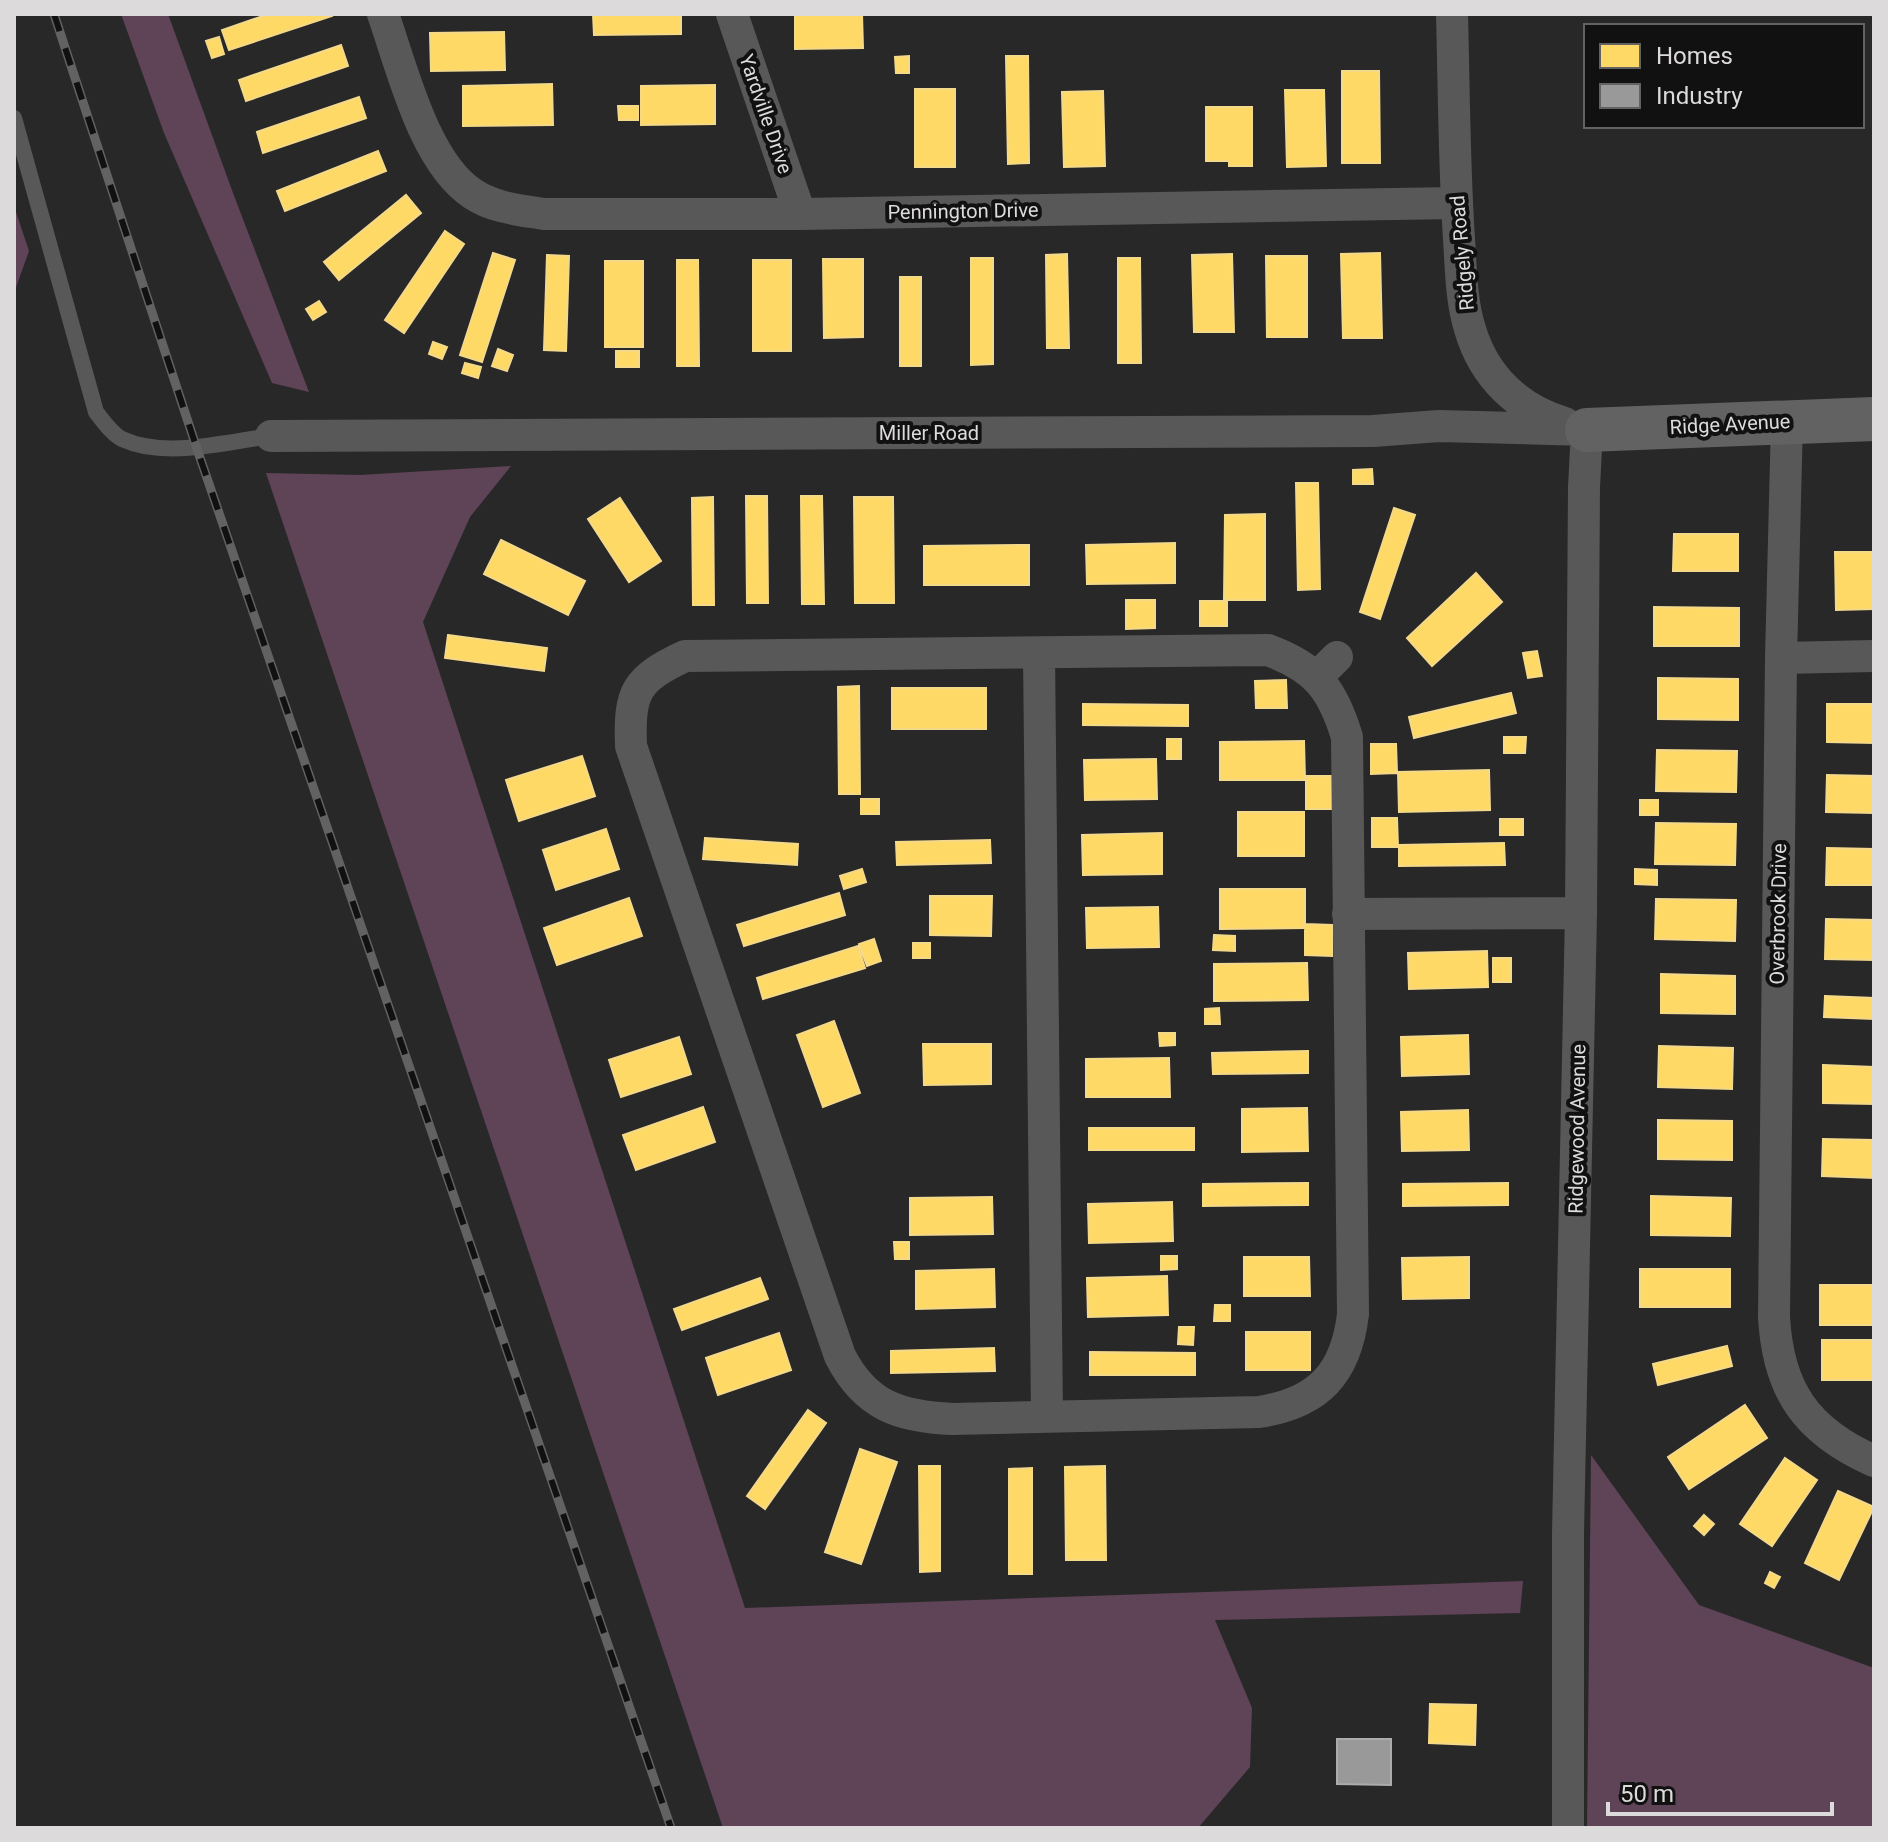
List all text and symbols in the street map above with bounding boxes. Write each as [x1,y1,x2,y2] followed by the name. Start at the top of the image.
[1584,24,1864,128] legend
[1656,42,1733,70] text: Homes
[734,51,798,177] street label: Yardville Drive
[1656,82,1743,110] text: Industry
[1445,194,1479,312] street label: Ridgely Road
[887,198,1039,224] street label: Pennington Drive
[1669,409,1791,439] street label: Ridge Avenue
[879,421,979,445] street label: Miller Road
[1765,843,1791,985] street label: Overbrook Drive
[1564,1044,1590,1214] street label: Ridgewood Avenue
[1608,1766,1832,1816] scale bar
[1620,1780,1674,1808] text: 50 m

